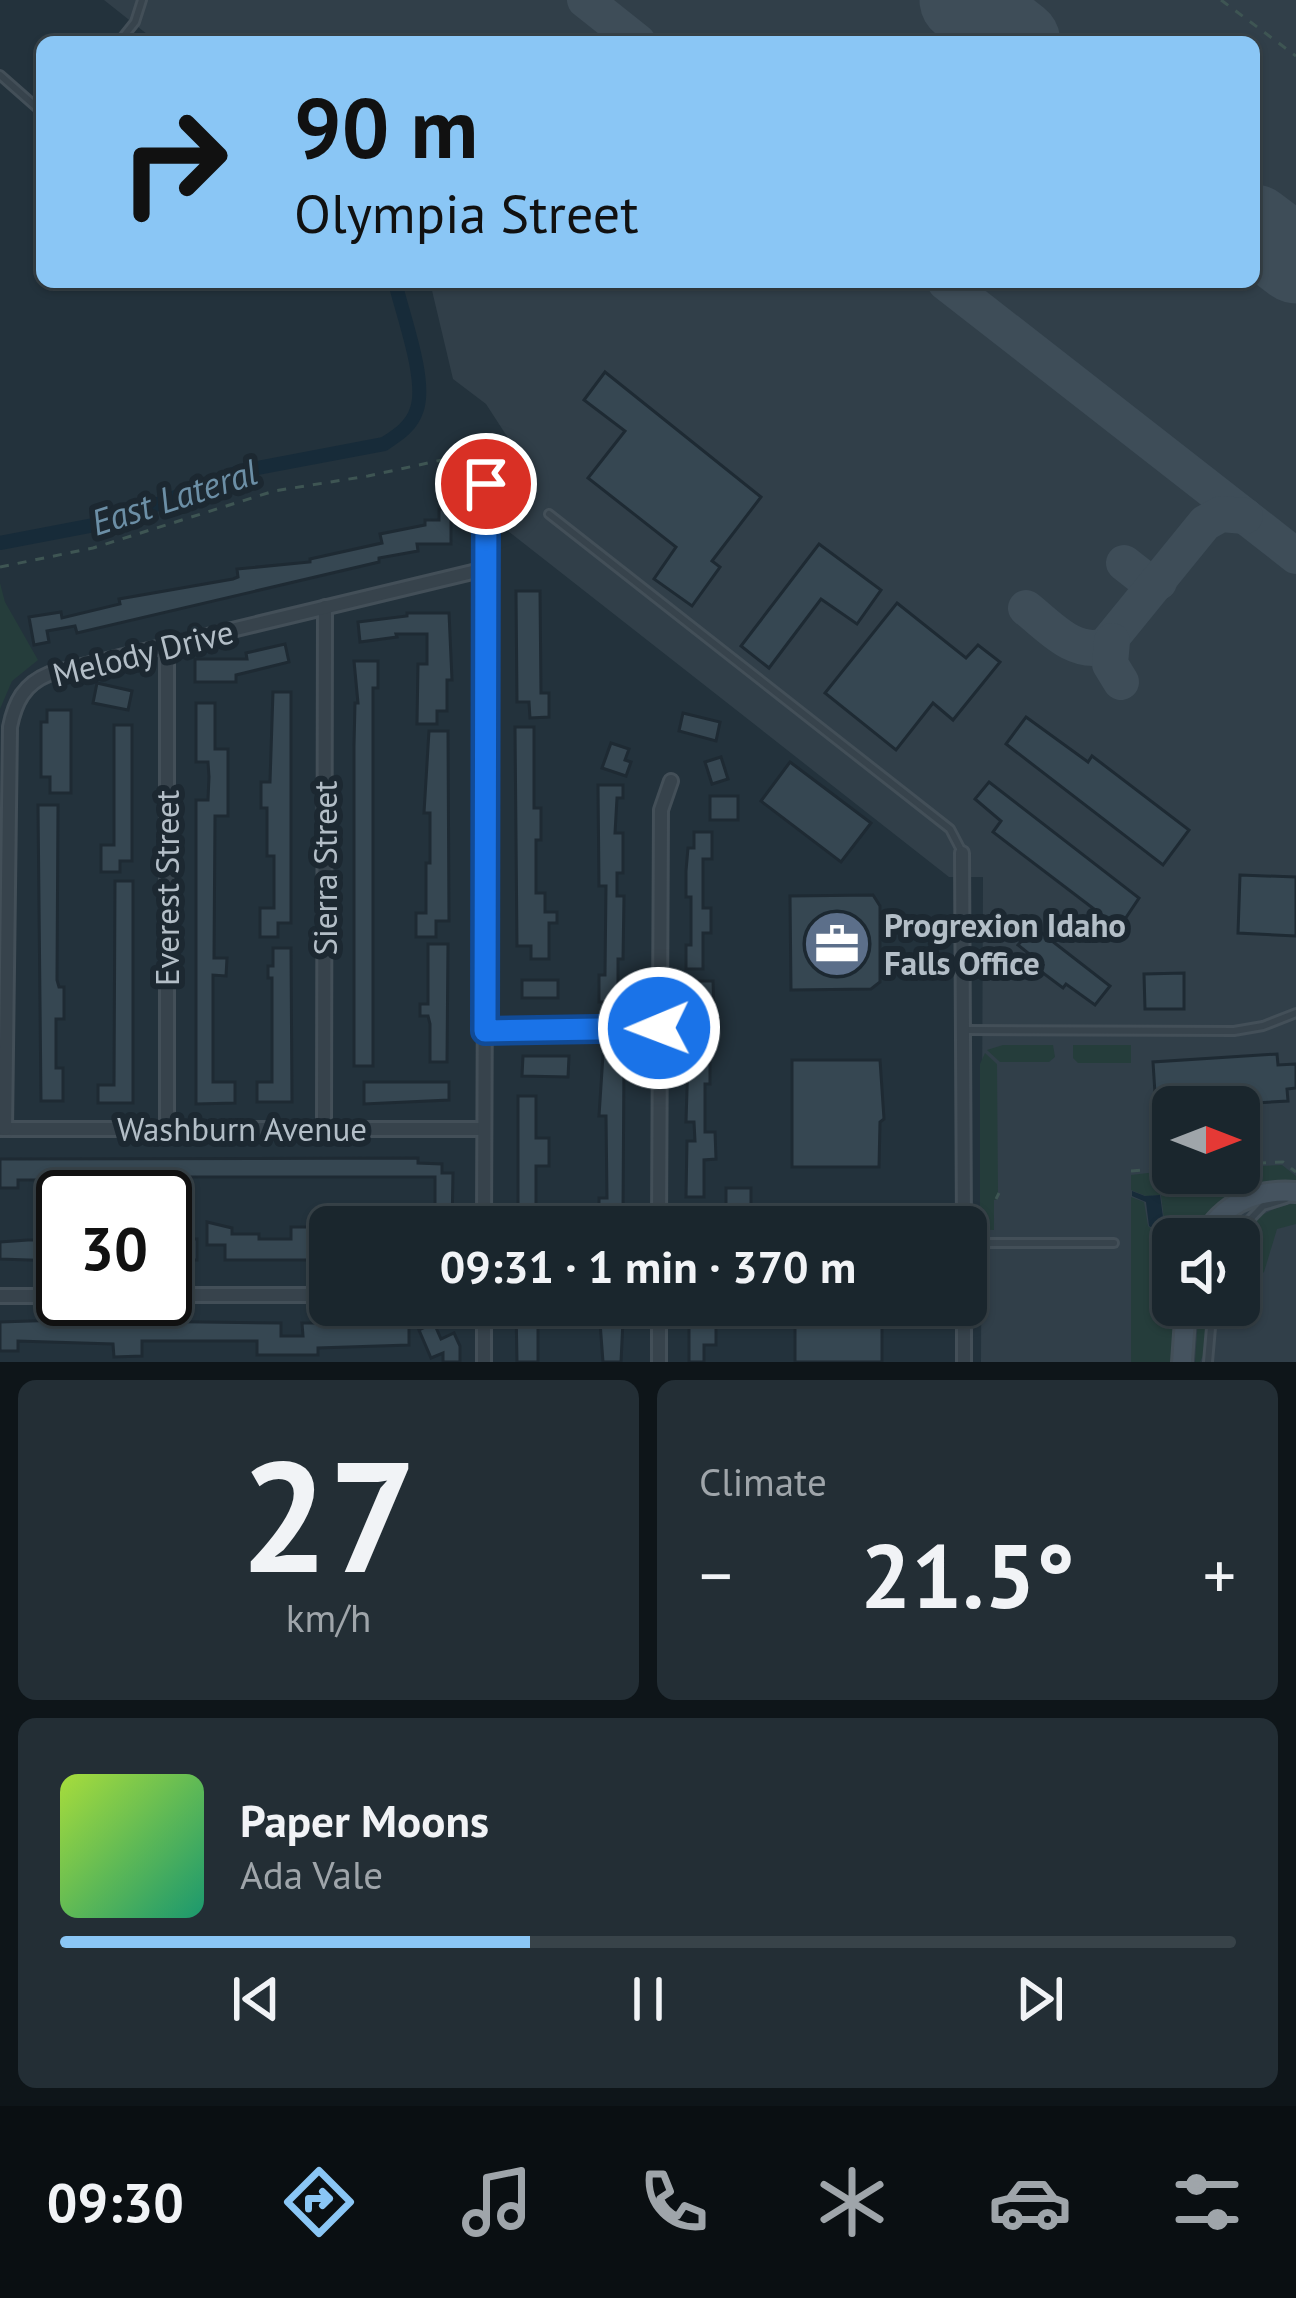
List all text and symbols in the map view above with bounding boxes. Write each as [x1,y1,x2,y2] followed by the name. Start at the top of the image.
[294,72,478,181] text: 90 m
[96,84,252,240] icon: right
[294,178,639,248] text: Olympia Street
[435,433,537,535] pin
[85,448,263,545] water label: East Lateral
[453,451,519,517] icon: arrive
[48,609,238,696] street label: Melody Drive
[303,780,346,956] street label: Sierra Street
[145,790,188,986] street label: Everest Street
[884,903,1126,984] place label: Progrexion Idaho Falls Office
[802,909,872,979] office icon: Progrexion Idaho Falls Office
[596,965,722,1091] position arrow
[1152,1086,1260,1194] north arrow
[1152,1086,1260,1326] map controls
[117,1107,367,1150] street label: Washburn Avenue
[36,1170,192,1326] speed limit sign: 30
[1152,1218,1260,1326] button: sound
[440,1237,856,1295] text: 09:31 · 1 min · 370 m
[240,1413,417,1615] text: 27
[699,1456,827,1507] text: Climate
[860,1516,1075,1633] text: 21.5°
[699,1532,732,1617] text: −
[1203,1532,1236,1617] text: +
[286,1592,371,1643] text: km/h
[240,1791,489,1849] text: Paper Moons
[240,1849,383,1900] text: Ada Vale
[223,1966,289,2032] icon: previous
[615,1966,681,2032] icon: pause
[1007,1966,1073,2032] icon: next
[277,2160,361,2244] icon: directions
[455,2160,539,2244] icon: music
[632,2160,716,2244] icon: phone
[810,2160,894,2244] icon: climate
[988,2160,1072,2244] icon: car
[1165,2160,1249,2244] icon: filters
[47,2167,184,2237] text: 09:30

